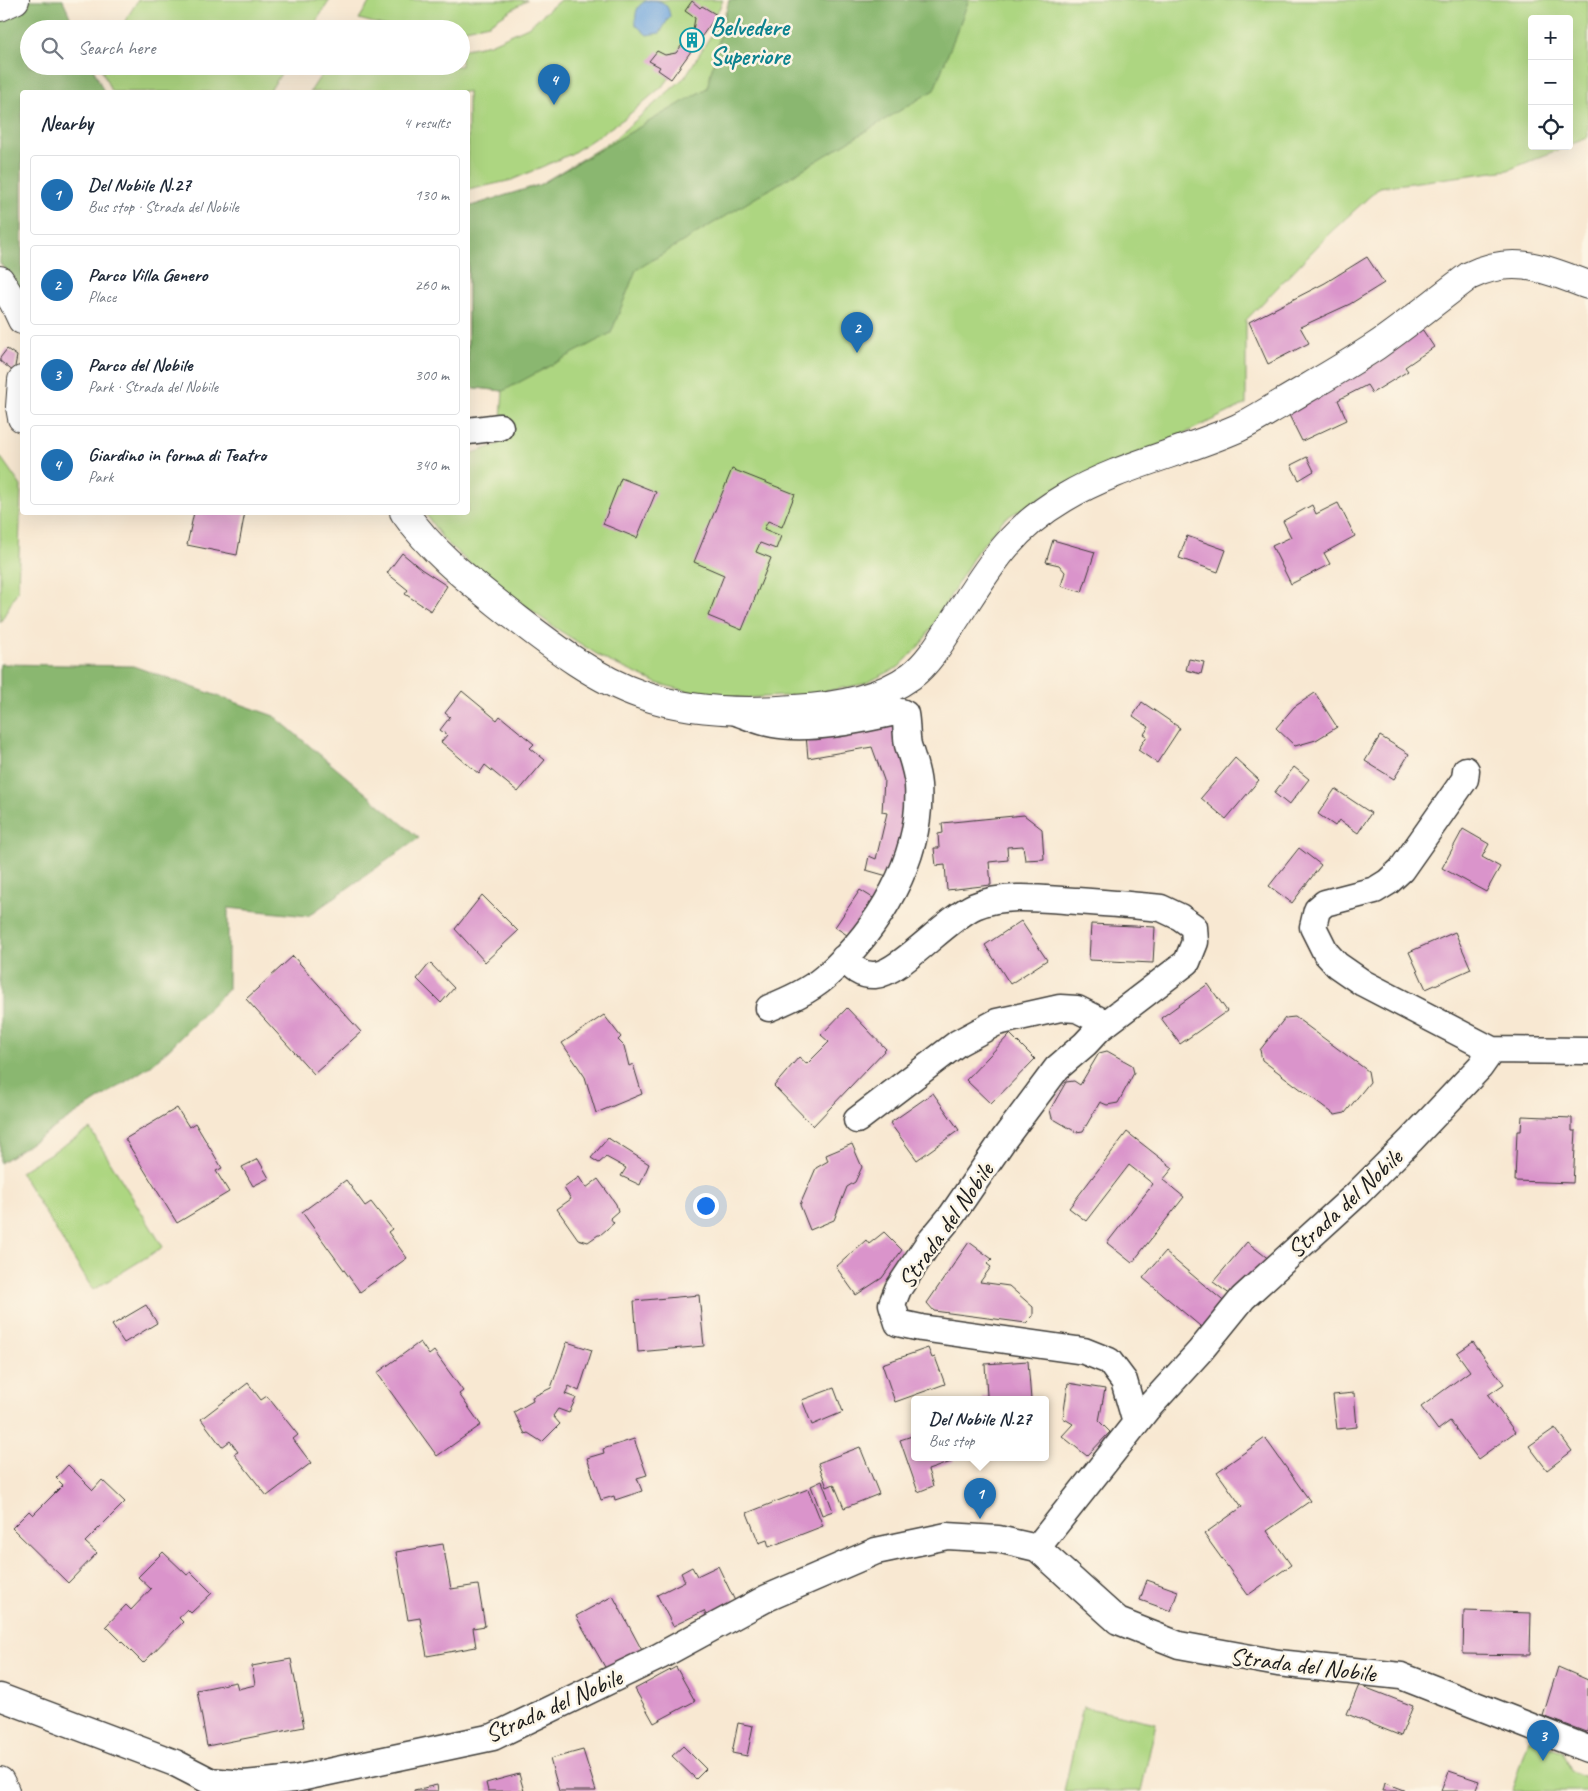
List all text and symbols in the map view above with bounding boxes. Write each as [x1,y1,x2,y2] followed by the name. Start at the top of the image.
[710,11,791,72] place label: Belvedere Superiore
[1528,15,1573,150] map controls
[1528,15,1573,60] button: +
[20,20,470,75] search box
[679,27,705,53] building icon: Belvedere Superiore
[38,34,66,62] icon: search
[78,36,155,60] text: Search here
[1528,60,1573,105] button: −
[538,64,570,105] pin: 4
[1528,105,1573,150] button: locate
[40,110,93,136] text: Nearby
[403,113,450,133] text: 4 results
[88,173,191,197] text: Del Nobile N.27
[53,185,61,205] text: 1
[415,185,449,205] text: 130 m
[88,197,239,217] text: Bus stop · Strada del Nobile
[88,263,207,287] text: Parco Villa Genero
[53,275,61,295] text: 2
[415,275,449,295] text: 260 m
[88,287,116,307] text: Place
[841,312,873,353] pin: 2
[88,353,192,377] text: Parco del Nobile
[53,365,61,385] text: 3
[415,365,449,385] text: 300 m
[88,377,218,397] text: Park · Strada del Nobile
[88,443,266,467] text: Giardino in forma di Teatro
[53,455,61,475] text: 4
[415,455,449,475] text: 340 m
[88,467,113,487] text: Park
[1280,1141,1411,1265] street label: Strada del Nobile
[891,1155,1002,1295] street label: Strada del Nobile
[693,1193,719,1219] your location
[911,1396,1049,1461] popup
[929,1407,1031,1431] text: Del Nobile N.27
[929,1431,975,1451] text: Bus stop
[964,1478,996,1519] pin: 1
[1228,1640,1379,1690] street label: Strada del Nobile
[480,1661,629,1750] street label: Strada del Nobile
[1527,1720,1559,1761] pin: 3

